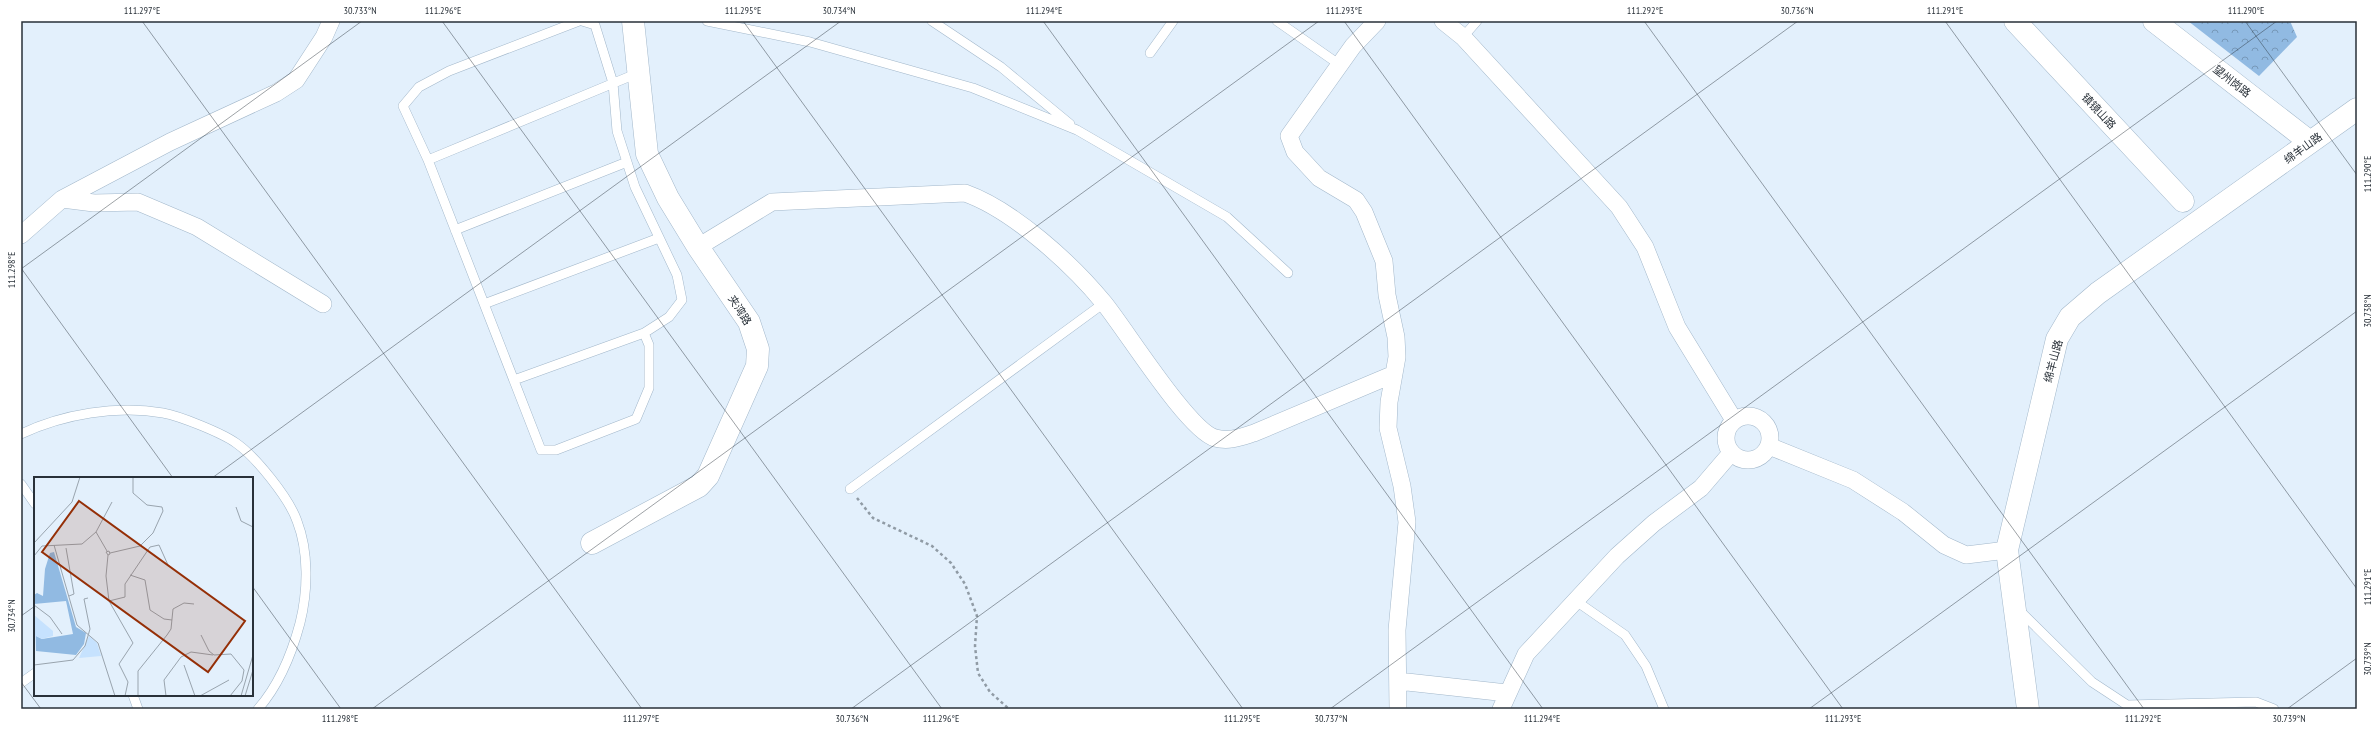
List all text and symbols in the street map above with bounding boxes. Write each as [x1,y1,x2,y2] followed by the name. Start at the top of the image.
[124,4,160,17] text: 111.297°E
[343,4,377,17] text: 30.733°N
[425,4,461,17] text: 111.296°E
[725,4,761,17] text: 111.295°E
[822,4,856,17] text: 30.734°N
[1026,4,1062,17] text: 111.294°E
[1326,4,1362,17] text: 111.293°E
[1627,4,1663,17] text: 111.292°E
[1780,4,1814,17] text: 30.736°N
[1927,4,1963,17] text: 111.291°E
[2228,4,2264,17] text: 111.290°E
[2210,62,2254,100] street label: 望州岗路
[2079,90,2119,132] street label: 镇镜山路
[2281,129,2325,167] street label: 绵羊山路
[2361,156,2374,192] text: 111.290°E
[5,252,18,288] text: 111.298°E
[725,292,755,328] street label: 夹湾路
[2361,294,2374,328] text: 30.738°N
[2041,338,2065,384] street label: 绵羊山路
[34,477,253,696] inset map
[2361,569,2374,605] text: 111.291°E
[5,599,18,633] text: 30.734°N
[2361,642,2374,676] text: 30.739°N
[322,712,358,725] text: 111.298°E
[623,712,659,725] text: 111.297°E
[835,712,869,725] text: 30.736°N
[923,712,959,725] text: 111.296°E
[1224,712,1260,725] text: 111.295°E
[1314,712,1348,725] text: 30.737°N
[1524,712,1560,725] text: 111.294°E
[1825,712,1861,725] text: 111.293°E
[2125,712,2161,725] text: 111.292°E
[2272,712,2306,725] text: 30.739°N

